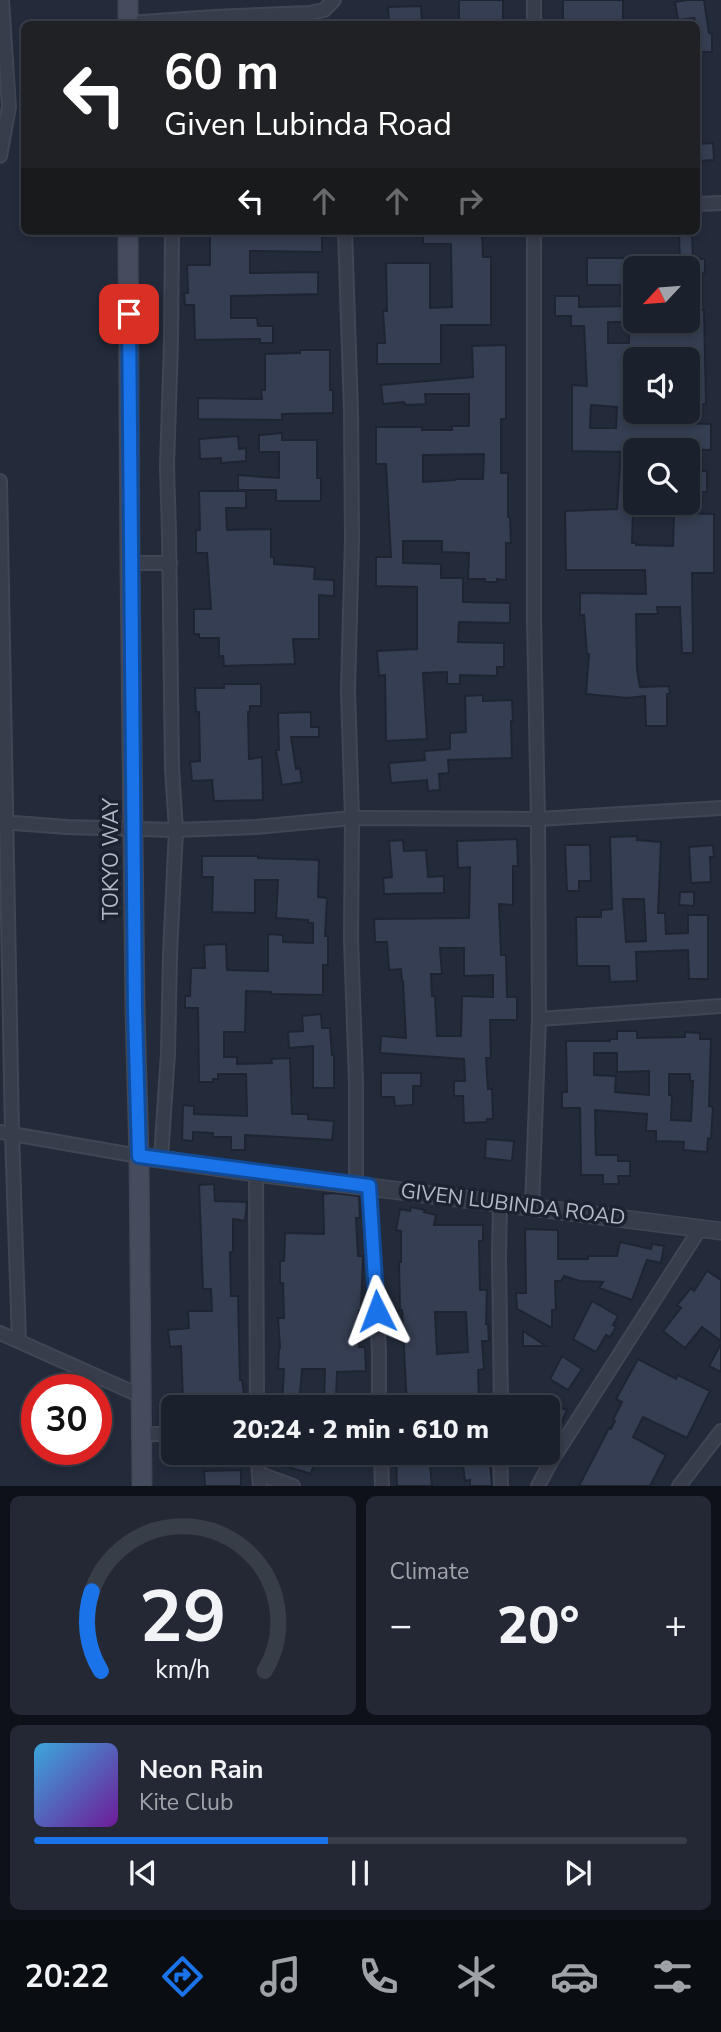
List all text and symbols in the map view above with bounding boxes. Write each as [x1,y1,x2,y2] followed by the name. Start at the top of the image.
[164,39,279,106] text: 60 m
[49,49,140,140] icon: left
[164,103,452,146] text: Given Lubinda Road
[232,182,270,220] icon: left
[305,182,343,220] icon: ahead
[378,182,416,220] icon: ahead
[451,182,489,220] icon: right
[623,256,700,332] north arrow
[623,256,700,515] map controls
[99,284,159,344] pin
[110,295,148,333] icon: arrive
[623,347,700,424] button: sound
[623,438,700,515] button: search
[97,798,125,920] street label: TOKYO WAY
[399,1176,627,1232] street label: GIVEN LUBINDA ROAD
[340,1274,414,1348] position arrow
[21,1374,112,1465] speed limit sign: 30
[232,1412,489,1447] text: 20:24 · 2 min · 610 m
[390,1556,469,1587] text: Climate
[139,1568,226,1668] text: 29
[497,1590,579,1661] text: 20°
[390,1600,412,1651] text: −
[664,1600,687,1651] text: +
[155,1653,210,1687] text: km/h
[139,1752,264,1787] text: Neon Rain
[139,1787,233,1818] text: Kite Club
[124,1854,162,1892] icon: previous
[341,1854,379,1892] icon: pause
[559,1854,597,1892] icon: next
[158,1952,207,2001] icon: directions
[256,1952,305,2001] icon: music
[354,1952,403,2001] icon: phone
[452,1952,501,2001] icon: climate
[550,1952,599,2001] icon: car
[648,1952,697,2001] icon: filters
[24,1955,109,1998] text: 20:22

